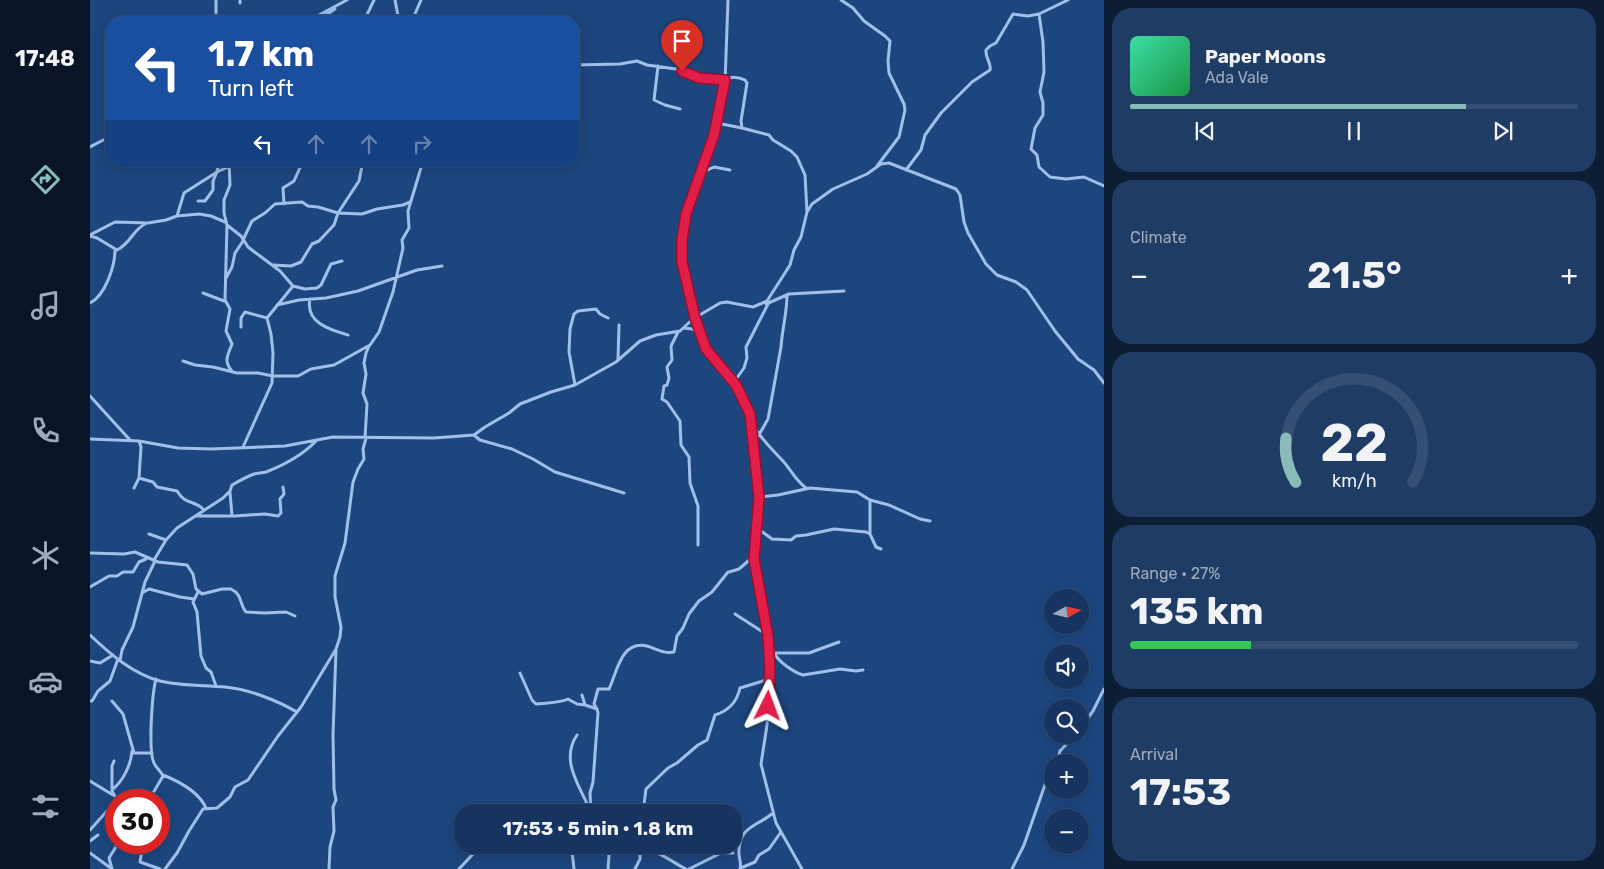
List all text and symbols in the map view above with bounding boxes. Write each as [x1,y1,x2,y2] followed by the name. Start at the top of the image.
[661,20,703,71] pin
[668,27,696,55] icon: arrive
[208,33,314,75] text: 1.7 km
[125,35,190,100] icon: left
[15,45,75,72] text: 17:48
[1205,45,1326,68] text: Paper Moons
[1205,68,1269,87] text: Ada Vale
[208,75,294,102] text: Turn left
[1191,117,1219,145] icon: previous
[1340,117,1368,145] icon: pause
[1489,117,1517,145] icon: next
[249,130,277,158] icon: left
[302,130,330,158] icon: ahead
[355,130,383,158] icon: ahead
[408,130,436,158] icon: right
[28,162,63,197] icon: directions
[1130,228,1187,247] text: Climate
[1307,252,1402,298] text: 21.5°
[1130,259,1148,292] text: −
[1561,259,1578,292] text: +
[28,288,63,323] icon: music
[1320,412,1388,474] text: 22
[28,413,63,448] icon: phone
[1332,470,1376,491] text: km/h
[28,538,63,573] icon: climate
[1130,564,1220,583] text: Range · 27%
[1130,588,1264,634] text: 135 km
[1044,589,1089,634] north arrow
[1044,589,1089,854] map controls
[1044,644,1089,689] button: sound
[28,664,63,699] icon: car
[741,679,793,731] position arrow
[1044,699,1089,744] button: search
[1130,745,1178,764] text: Arrival
[1044,754,1089,799] button: +
[1130,769,1231,815] text: 17:53
[28,789,63,824] icon: filters
[105,789,170,854] speed limit sign: 30
[1044,809,1089,854] button: −
[503,817,693,840] text: 17:53 · 5 min · 1.8 km

